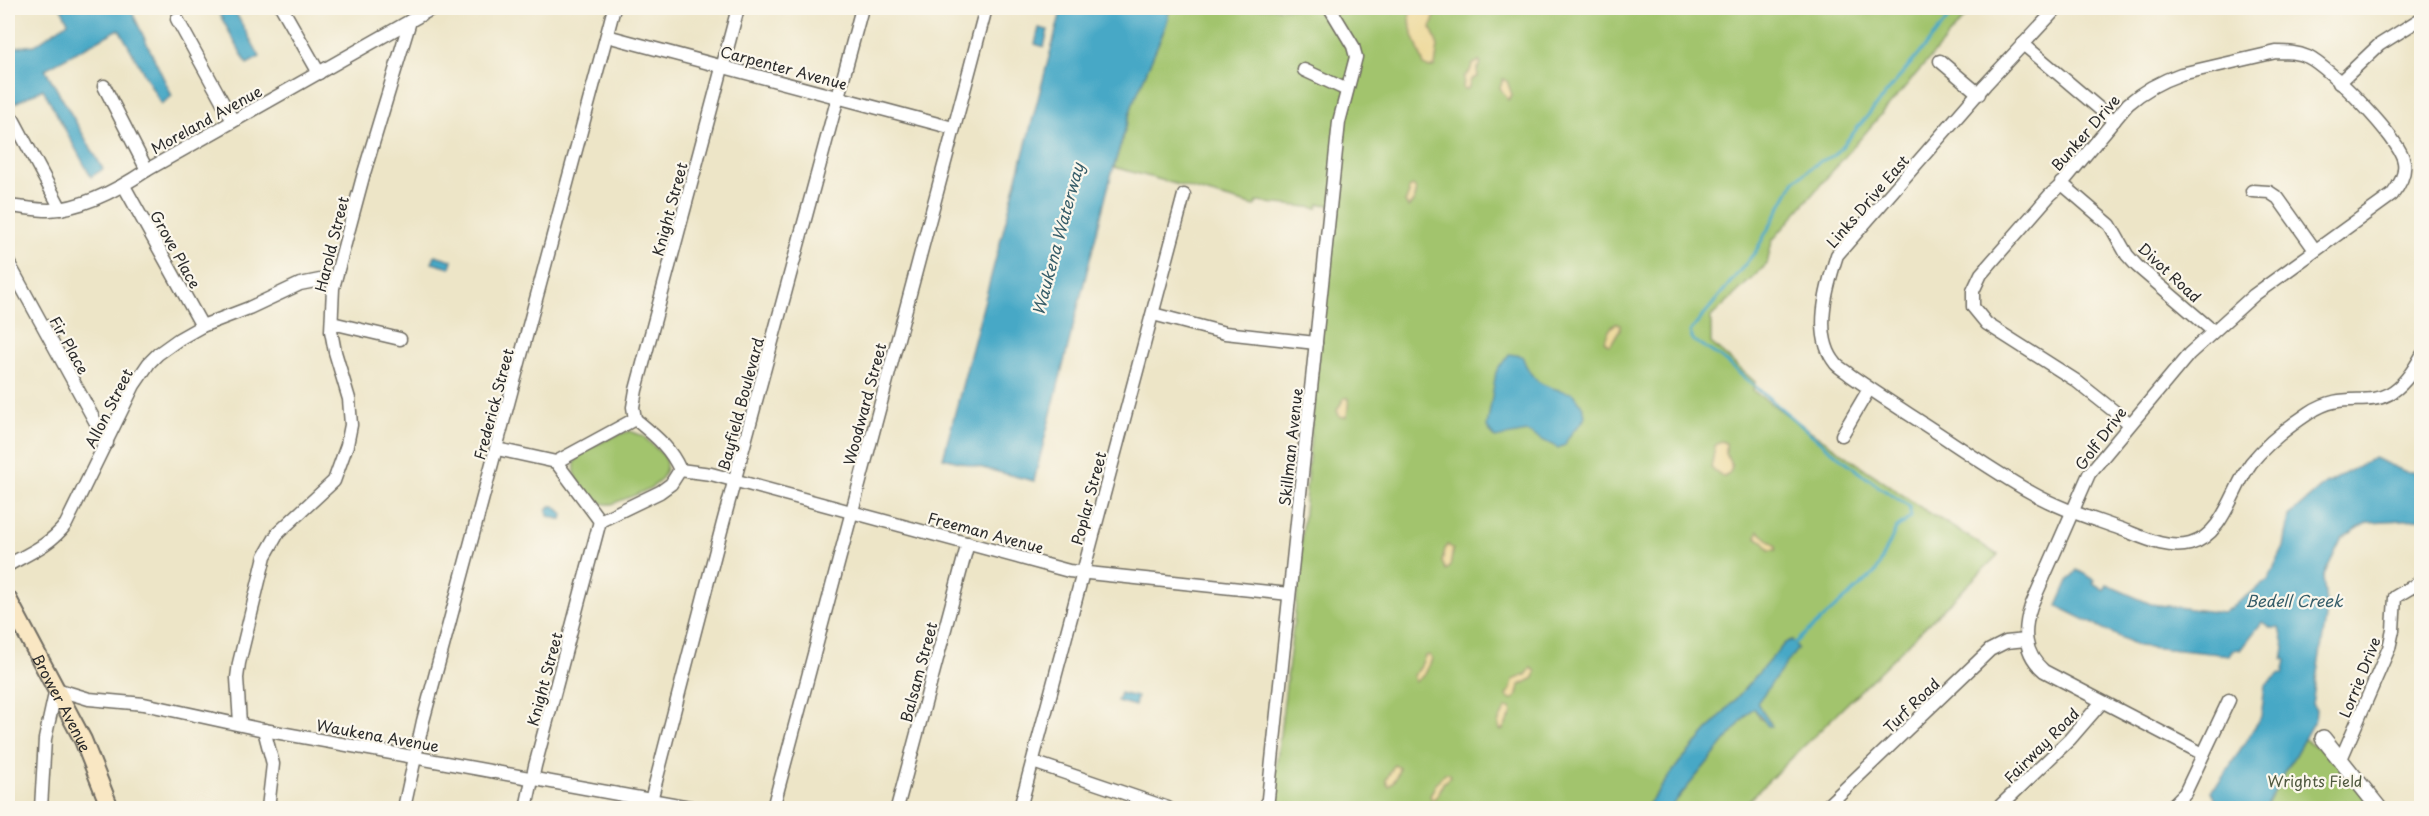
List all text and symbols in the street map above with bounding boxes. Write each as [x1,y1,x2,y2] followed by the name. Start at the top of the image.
[718,39,850,95] street label: Carpenter Avenue
[146,79,266,159] street label: Moreland Avenue
[2045,89,2125,175] street label: Bunker Drive
[1820,150,1914,252] street label: Links Drive East
[1025,159,1089,318] water label: Waukena Waterway
[645,160,693,258] street label: Knight Street
[308,194,354,294] street label: Harold Street
[145,206,207,292] street label: Grove Place
[2133,237,2207,307] street label: Divot Road
[45,312,95,378] street label: Fir Place
[711,335,769,473] street label: Bayfield Boulevard
[837,340,891,468] street label: Woodward Street
[467,346,519,462] street label: Frederick Street
[78,364,138,452] street label: Allon Street
[1272,387,1308,507] street label: Skillman Avenue
[2069,401,2132,475] street label: Golf Drive
[1064,449,1112,547] street label: Poplar Street
[926,505,1046,559] street label: Freeman Avenue
[2245,588,2344,612] water label: Bedell Creek
[894,619,942,725] street label: Balsam Street
[520,630,568,728] street label: Knight Street
[2332,633,2386,721] street label: Lorrie Drive
[27,649,98,755] street label: Brower Avenue
[1878,672,1944,738] street label: Turf Road
[1998,702,2084,788] street label: Fairway Road
[315,713,441,757] street label: Waukena Avenue
[2268,769,2362,792] park label: Wrights Field

